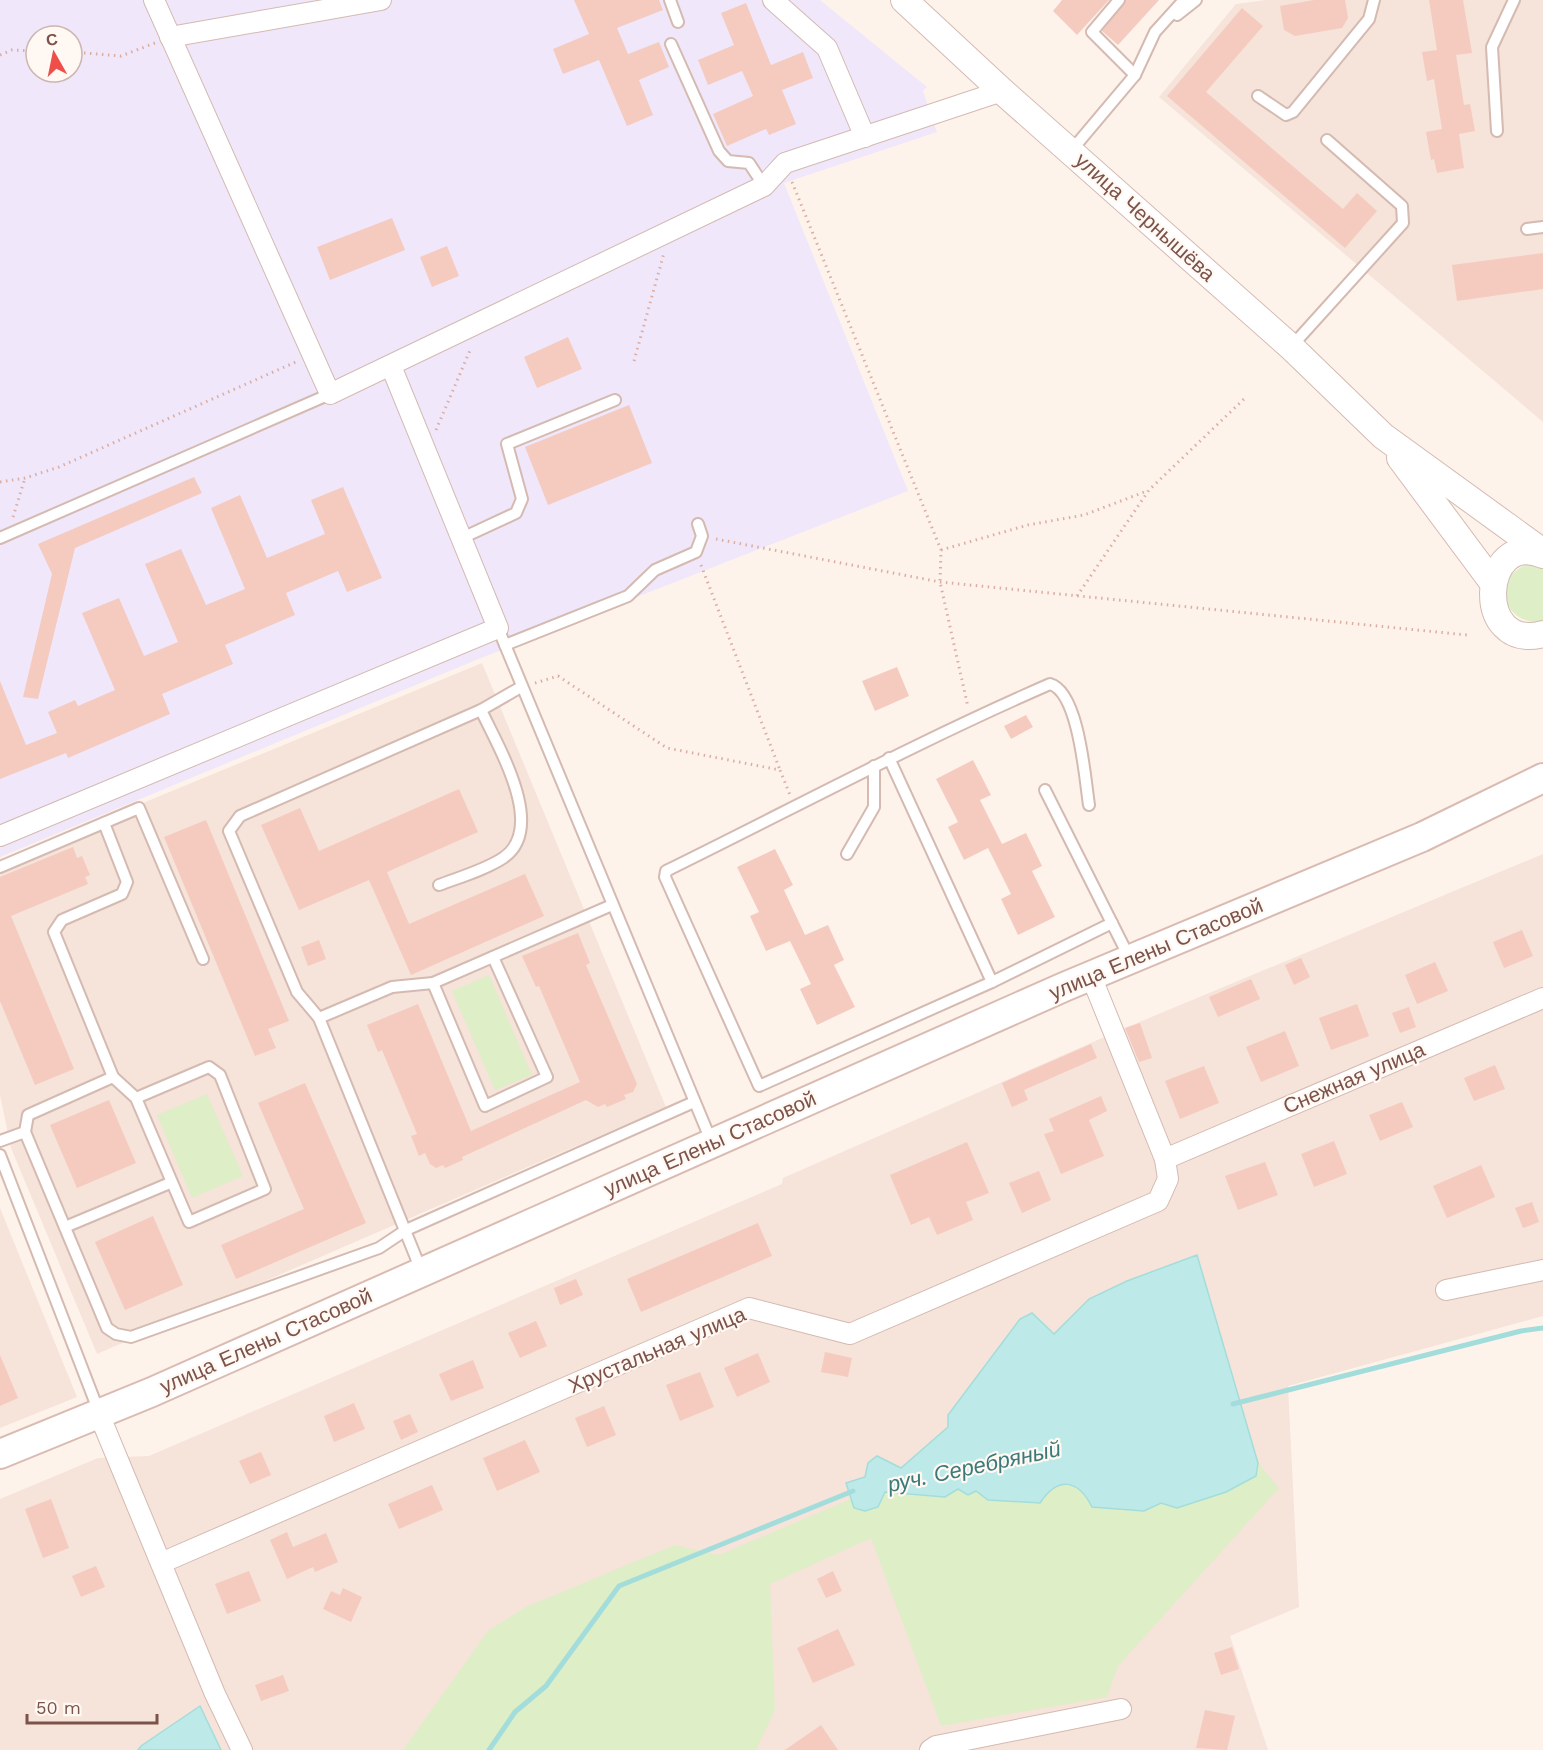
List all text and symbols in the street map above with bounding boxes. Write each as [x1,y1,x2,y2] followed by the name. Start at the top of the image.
[24,24,84,84] north arrow
[45,29,59,50] text: С
[1070,147,1221,286] street label: улица Чернышёва
[1045,892,1266,1005] street label: улица Елены Стасовой
[1279,1036,1429,1119] street label: Снежная улица
[600,1085,820,1202] street label: улица Елены Стасовой
[156,1282,376,1399] street label: улица Елены Стасовой
[564,1301,749,1398] street label: Хрустальная улица
[884,1436,1063,1497] water label: руч. Серебряный
[27,1687,158,1725] scale bar
[36,1697,81,1718] text: 50 m

